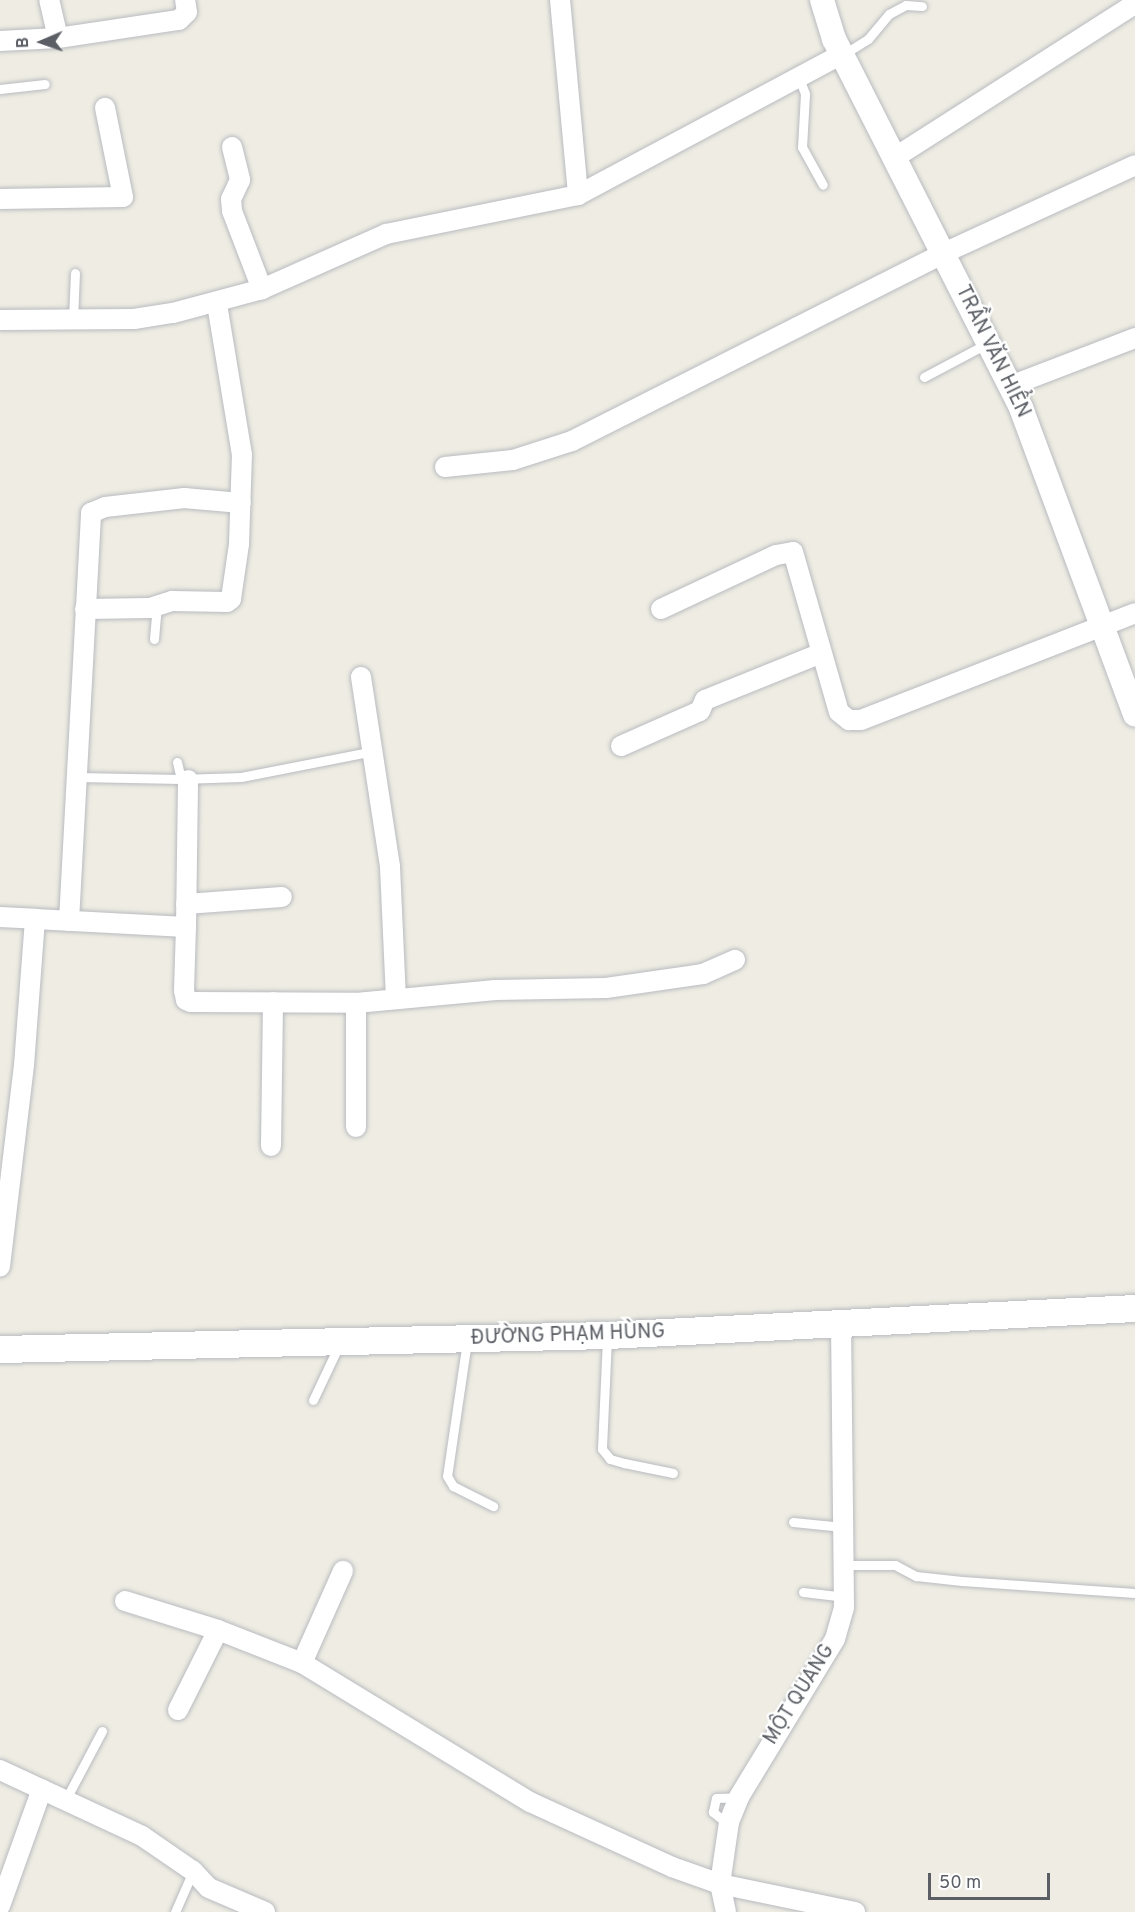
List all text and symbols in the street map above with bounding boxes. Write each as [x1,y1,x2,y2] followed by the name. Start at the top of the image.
[12,12,72,72] north arrow
[14,37,34,49] text: B
[949,281,1035,423] street label: TRẦN VĂN HIỂN
[470,1321,666,1351] street label: ĐƯỜNG PHẠM HÙNG
[759,1640,841,1750] street label: MỘT QUANG
[931,1861,1052,1899] scale bar
[939,1872,981,1895] text: 50 m

